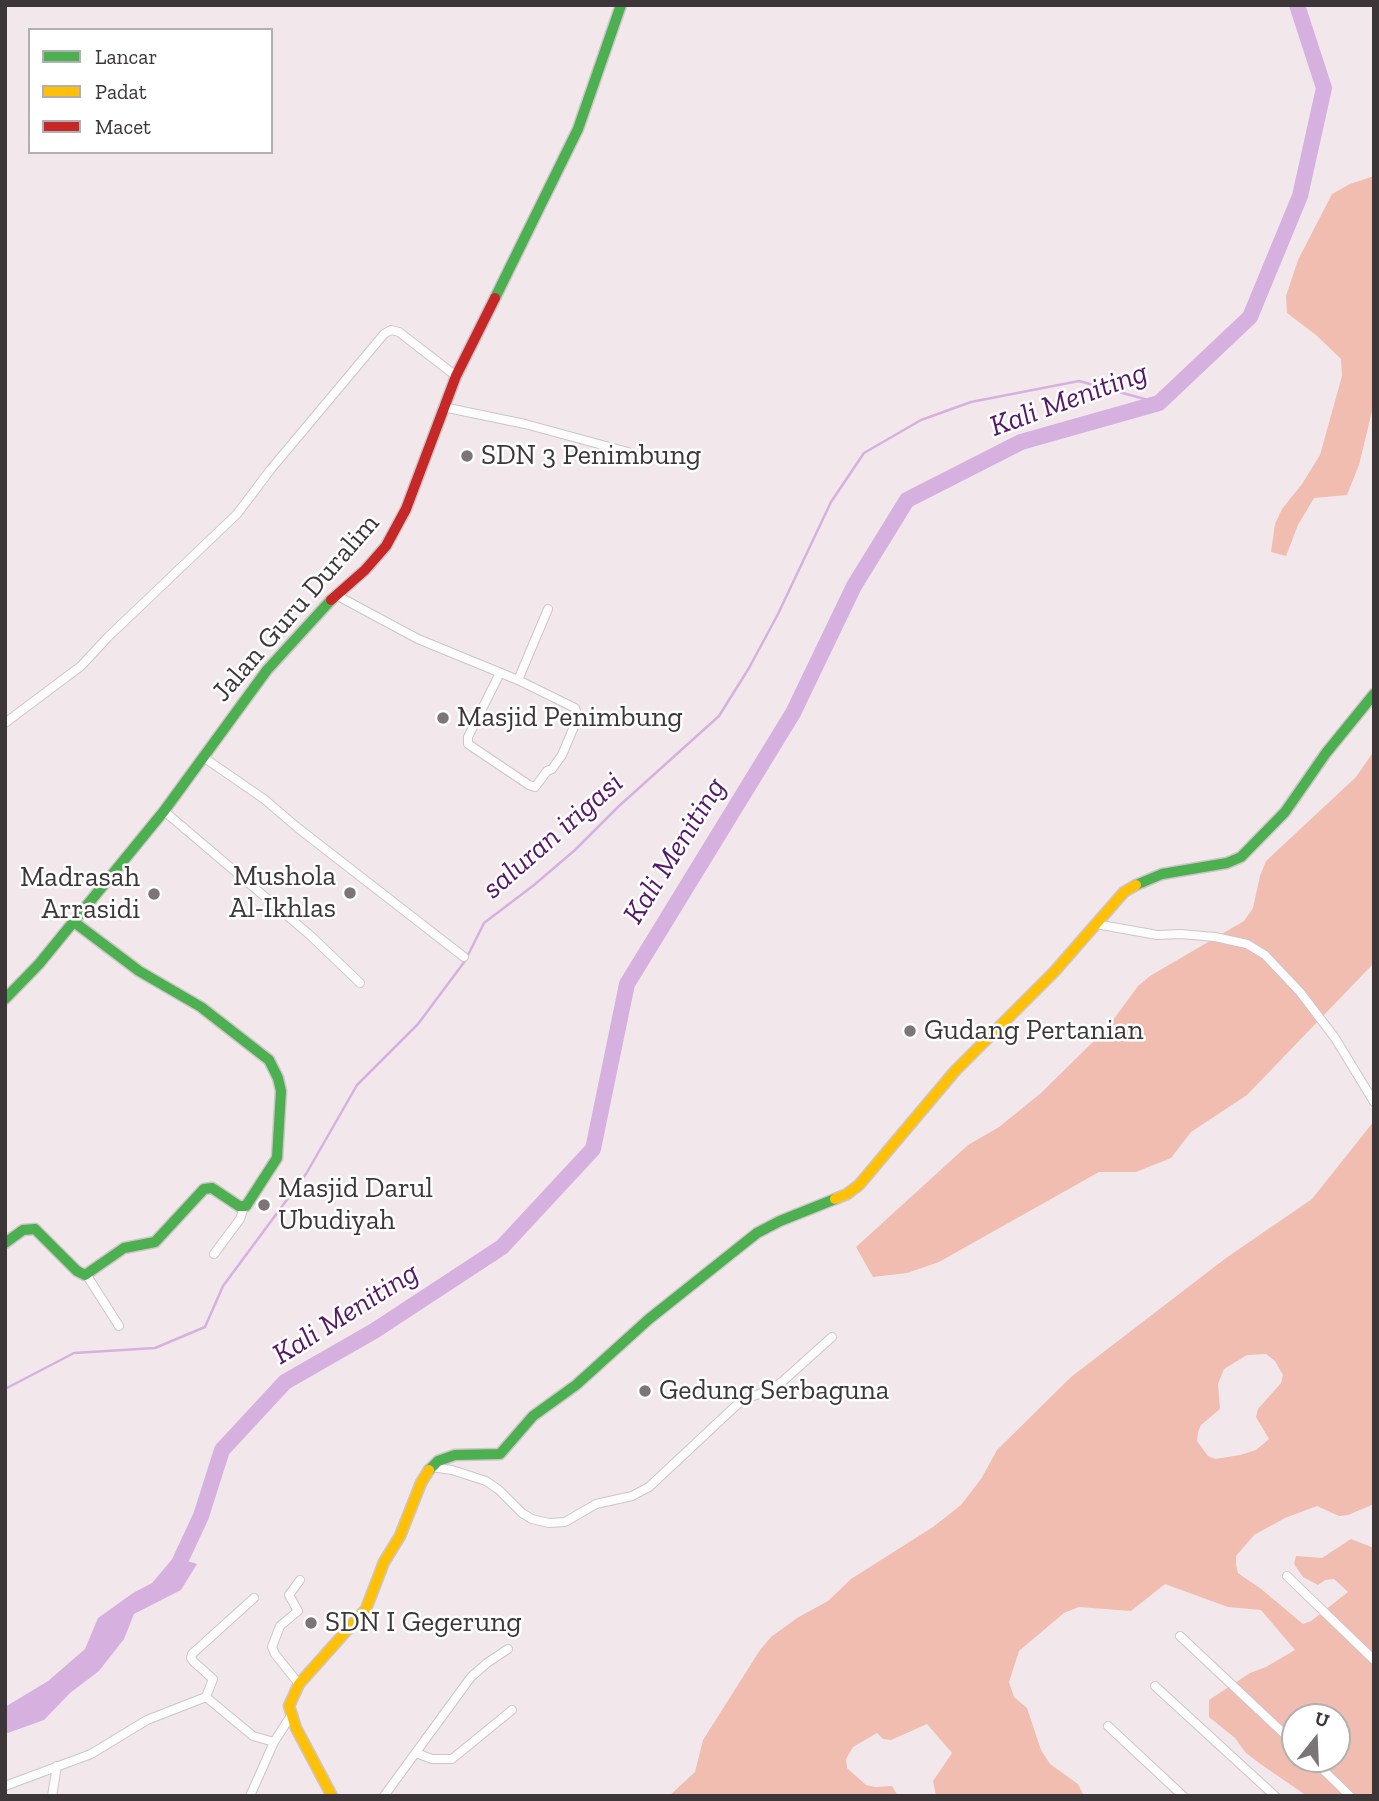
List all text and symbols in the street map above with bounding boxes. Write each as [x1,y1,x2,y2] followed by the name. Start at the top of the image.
[28,28,273,154] legend
[95,44,157,69] text: Lancar
[95,79,147,104] text: Padat
[95,114,151,139] text: Macet
[985,355,1153,445] water label: Kali Meniting
[481,439,701,473] place label: SDN 3 Penimbung
[459,448,475,464] marker: SDN 3 Penimbung
[205,507,387,709] street label: Jalan Guru Duralim
[457,701,683,735] place label: Masjid Penimbung
[435,710,451,726] marker: Masjid Penimbung
[475,765,631,907] water label: saluran irigasi
[616,771,734,931] water label: Kali Meniting
[229,860,336,926] place label: Mushola Al-Ikhlas
[20,861,140,927] place label: Madrasah Arrasidi
[342,885,358,901] marker: Mushola Al-Ikhlas
[146,886,162,902] marker: Madrasah Arrasidi
[924,1014,1143,1048] place label: Gudang Pertanian
[902,1023,918,1039] marker: Gudang Pertanian
[278,1172,433,1238] place label: Masjid Darul Ubudiyah
[256,1197,272,1213] marker: Masjid Darul Ubudiyah
[266,1255,426,1373] water label: Kali Meniting
[659,1374,889,1408] place label: Gedung Serbaguna
[637,1383,653,1399] marker: Gedung Serbaguna
[325,1606,522,1640] place label: SDN I Gegerung
[303,1615,319,1631] marker: SDN I Gegerung
[1281,1703,1351,1773] north arrow
[1312,1706,1332,1733] text: U

